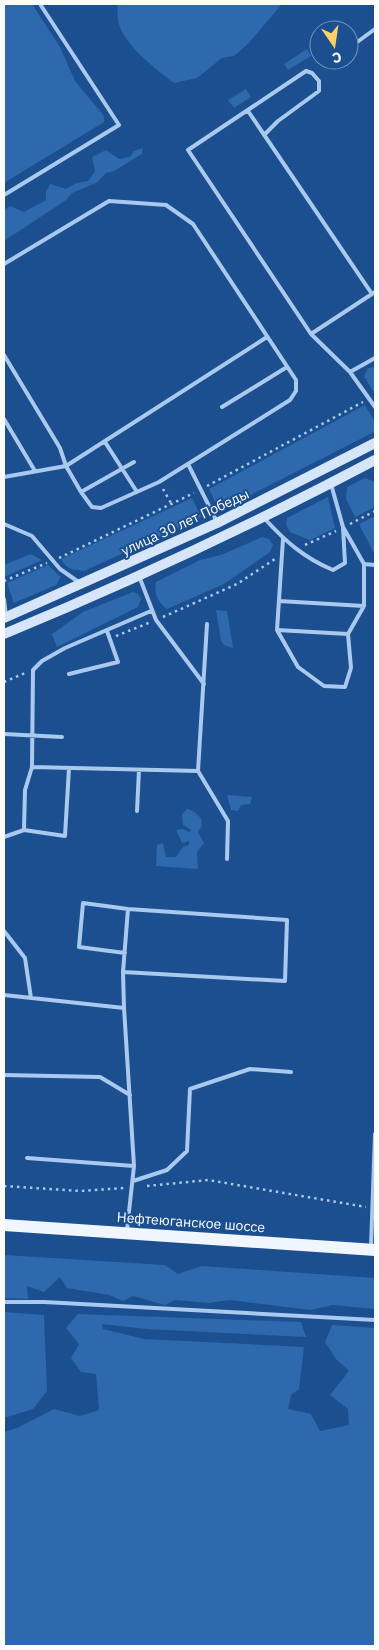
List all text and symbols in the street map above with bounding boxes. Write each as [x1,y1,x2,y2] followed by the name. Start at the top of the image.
[309,20,359,70] north arrow
[330,48,343,67] text: С
[118,484,252,560] street label: улица 30 лет Победы
[116,1208,266,1236] street label: Нефтеюганское шоссе

